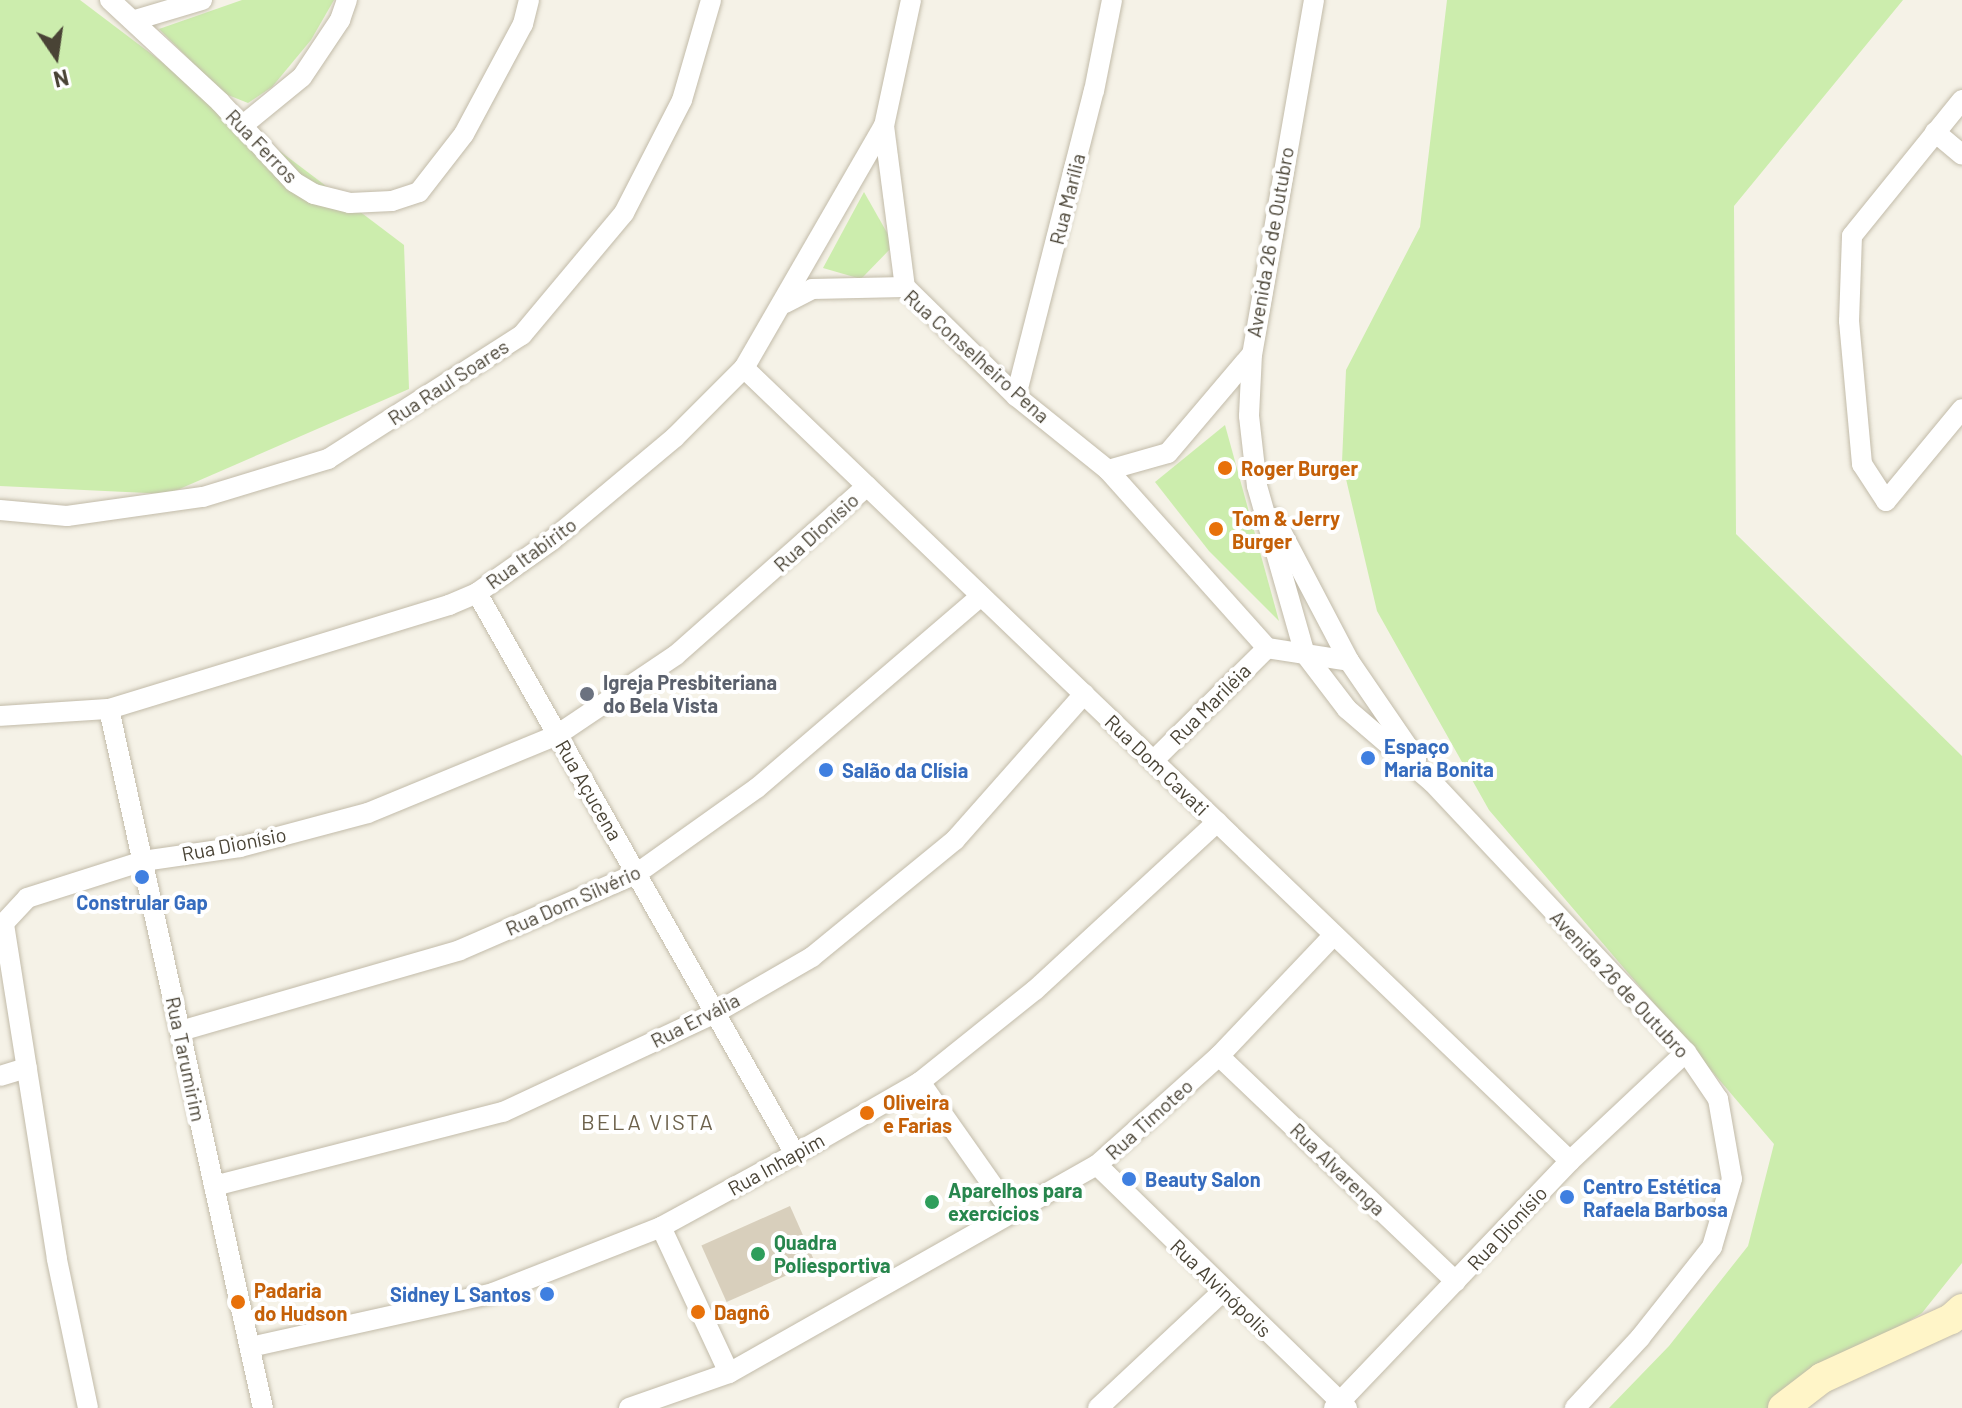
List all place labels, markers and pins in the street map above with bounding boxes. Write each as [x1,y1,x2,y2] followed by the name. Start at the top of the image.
[1241,456,1358,480] place label: Roger Burger
[1216,459,1234,477] marker: Roger Burger
[1232,506,1340,553] place label: Tom & Jerry Burger
[1207,520,1225,538] marker: Tom & Jerry Burger
[603,670,777,717] place label: Igreja Presbiteriana do Bela Vista
[578,685,596,703] marker: Igreja Presbiteriana do Bela Vista
[1384,734,1494,781] place label: Espaço Maria Bonita
[1359,749,1377,767] marker: Espaço Maria Bonita
[842,758,968,782] place label: Salão da Clísia
[817,761,835,779] marker: Salão da Clísia
[133,868,151,886] marker: Constrular Gap
[76,890,208,914] place label: Constrular Gap
[883,1090,952,1137] place label: Oliveira e Farias
[858,1104,876,1122] marker: Oliveira e Farias
[1145,1167,1261,1191] place label: Beauty Salon
[1120,1170,1138,1188] marker: Beauty Salon
[1583,1174,1728,1221] place label: Centro Estética Rafaela Barbosa
[948,1178,1083,1225] place label: Aparelhos para exercícios
[1558,1188,1576,1206] marker: Centro Estética Rafaela Barbosa
[923,1193,941,1211] marker: Aparelhos para exercícios
[774,1230,891,1277] place label: Quadra Poliesportiva
[749,1245,767,1263] marker: Quadra Poliesportiva
[254,1278,347,1325] place label: Padaria do Hudson
[390,1282,531,1306] place label: Sidney L Santos
[538,1285,556,1303] marker: Sidney L Santos
[229,1293,247,1311] marker: Padaria do Hudson
[714,1300,770,1324] place label: Dagnô
[689,1303,707,1321] marker: Dagnô

